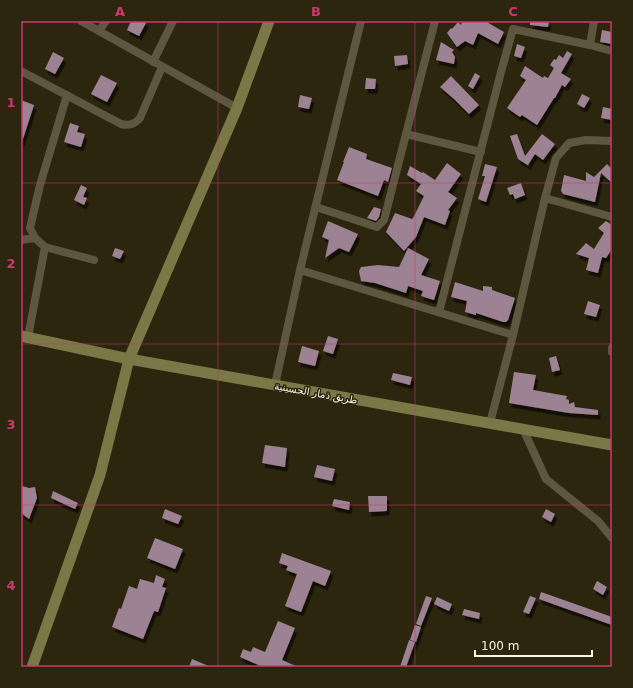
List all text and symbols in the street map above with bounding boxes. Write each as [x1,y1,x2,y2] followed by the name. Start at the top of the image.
[115,4,125,19] text: A
[311,4,321,19] text: B
[508,4,518,19] text: C
[6,95,16,110] text: 1
[6,256,16,271] text: 2
[274,380,358,406] street label: طريق ذمار الحسينية
[6,417,16,432] text: 3
[6,578,16,593] text: 4
[475,632,592,658] scale bar
[481,639,519,653] text: 100 m

